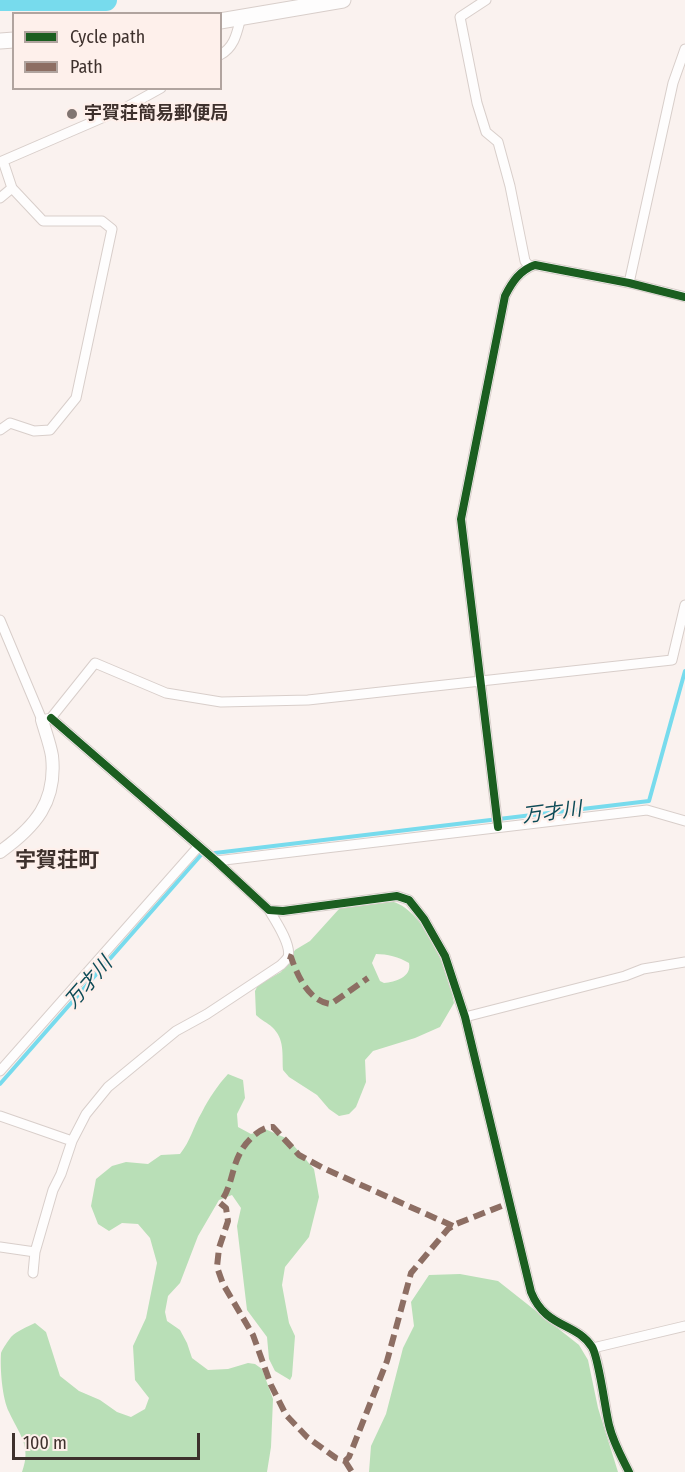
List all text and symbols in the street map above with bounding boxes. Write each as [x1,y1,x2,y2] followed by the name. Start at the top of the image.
[12,12,222,90] legend
[70,26,145,48] text: Cycle path
[70,56,103,78] text: Path
[84,103,228,125] place label: 宇賀荘簡易郵便局
[65,107,79,121] marker: 宇賀荘簡易郵便局
[521,797,583,829] water label: 万才川
[15,848,99,874] district label: 宇賀荘町
[60,952,118,1014] water label: 万才川
[15,1421,202,1459] scale bar
[23,1432,67,1454] text: 100 m

